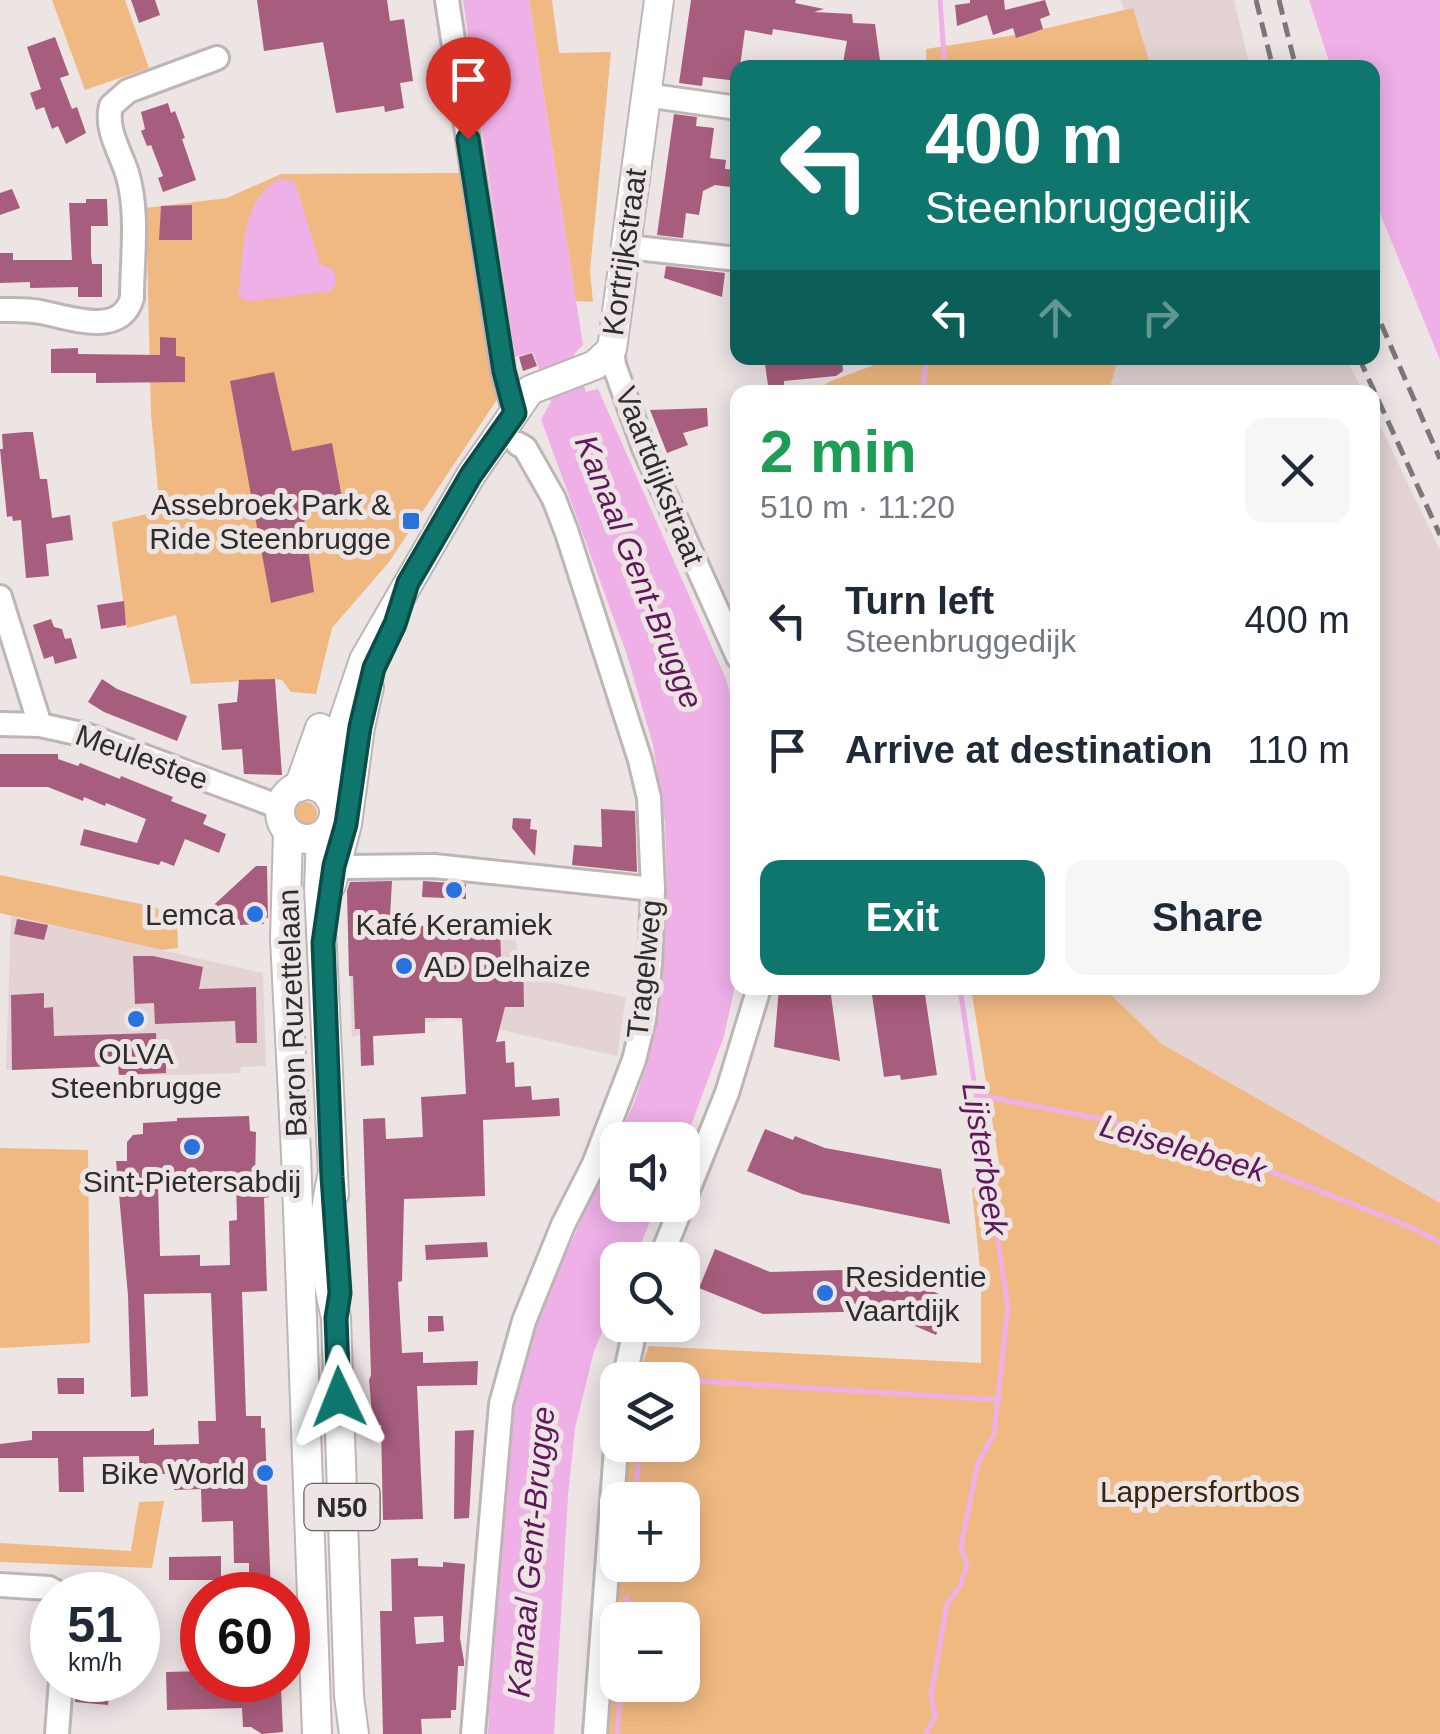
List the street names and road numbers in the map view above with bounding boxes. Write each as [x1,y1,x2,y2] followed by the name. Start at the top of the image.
[596,166,652,338] street label: Kortrijkstraat
[609,382,711,571] street label: Vaartdijkstraat
[71,718,213,796] street label: Meulestee
[271,888,313,1138] street label: Baron Ruzettelaan
[620,898,668,1040] street label: Tragelweg
[304,1484,380,1530] road number: N50

